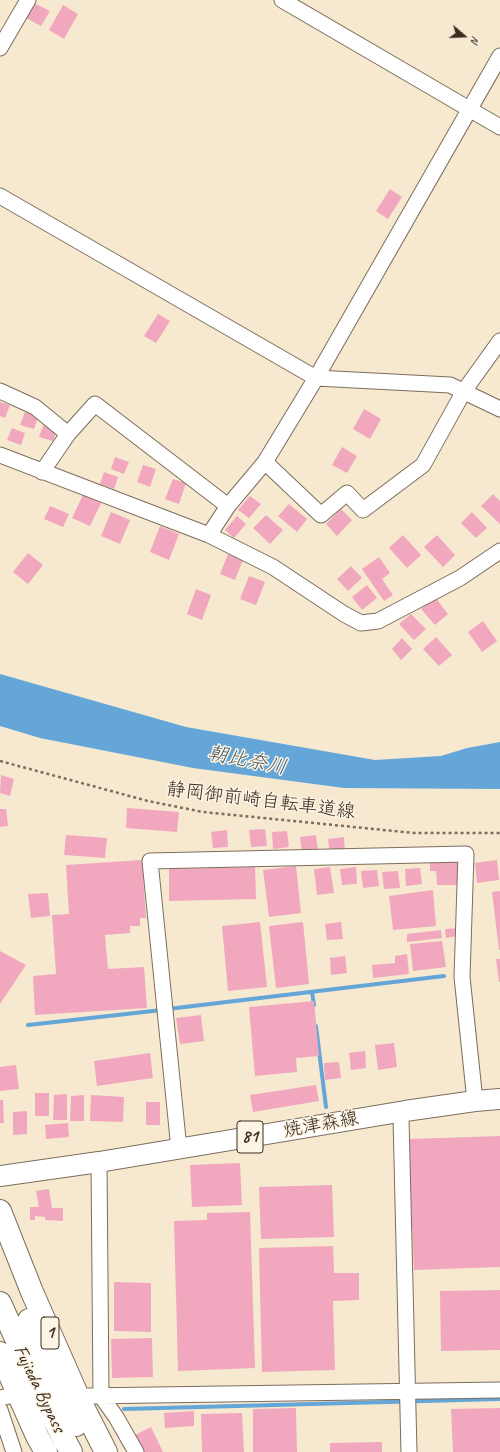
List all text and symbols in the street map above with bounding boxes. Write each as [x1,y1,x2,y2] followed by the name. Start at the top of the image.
[444,16,484,56] north arrow
[468,34,483,45] text: N
[205,742,289,780] water label: 朝比奈川
[165,778,357,824] street label: 静岡御前崎自転車道線
[282,1107,360,1143] street label: 焼津森線
[237,1121,263,1153] road number: 81
[41,1317,59,1349] road number: 1
[8,1342,70,1436] street label: Fujieda Bypass

